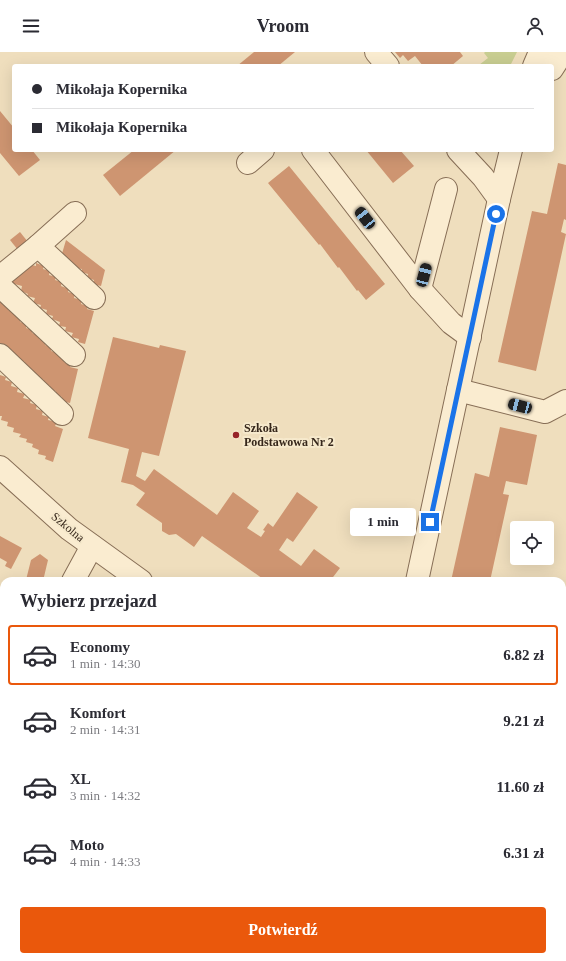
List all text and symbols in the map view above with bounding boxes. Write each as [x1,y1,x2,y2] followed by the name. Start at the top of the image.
[20,15,42,37] icon: menu
[524,15,546,37] icon: person
[257,16,309,36] text: Vroom
[56,81,187,97] text: Mikołaja Kopernika
[56,119,187,135] text: Mikołaja Kopernika
[353,205,377,231] car
[487,205,505,223] route start
[415,262,433,288] car
[507,397,533,415] car
[244,421,334,449] place label: Szkoła Podstawowa Nr 2
[231,430,241,440] marker: Szkoła Podstawowa Nr 2
[350,508,416,536] callout: 1 min
[49,509,88,545] street label: Szkolna
[421,513,439,531] route end
[367,514,399,529] text: 1 min
[510,521,554,565] map controls
[510,521,554,565] button: locate
[20,591,157,611] text: Wybierz przejazd
[22,637,58,673] icon: car
[70,639,130,655] text: Economy
[503,647,544,663] text: 6.82 zł
[70,656,140,671] text: 1 min · 14:30
[22,703,58,739] icon: car
[70,705,126,721] text: Komfort
[503,713,544,729] text: 9.21 zł
[70,722,140,737] text: 2 min · 14:31
[22,769,58,805] icon: car
[70,771,91,787] text: XL
[497,779,544,795] text: 11.60 zł
[70,788,140,803] text: 3 min · 14:32
[22,835,58,871] icon: car
[70,837,104,853] text: Moto
[503,845,544,861] text: 6.31 zł
[70,854,140,869] text: 4 min · 14:33
[20,907,546,953] button: Potwierdź

